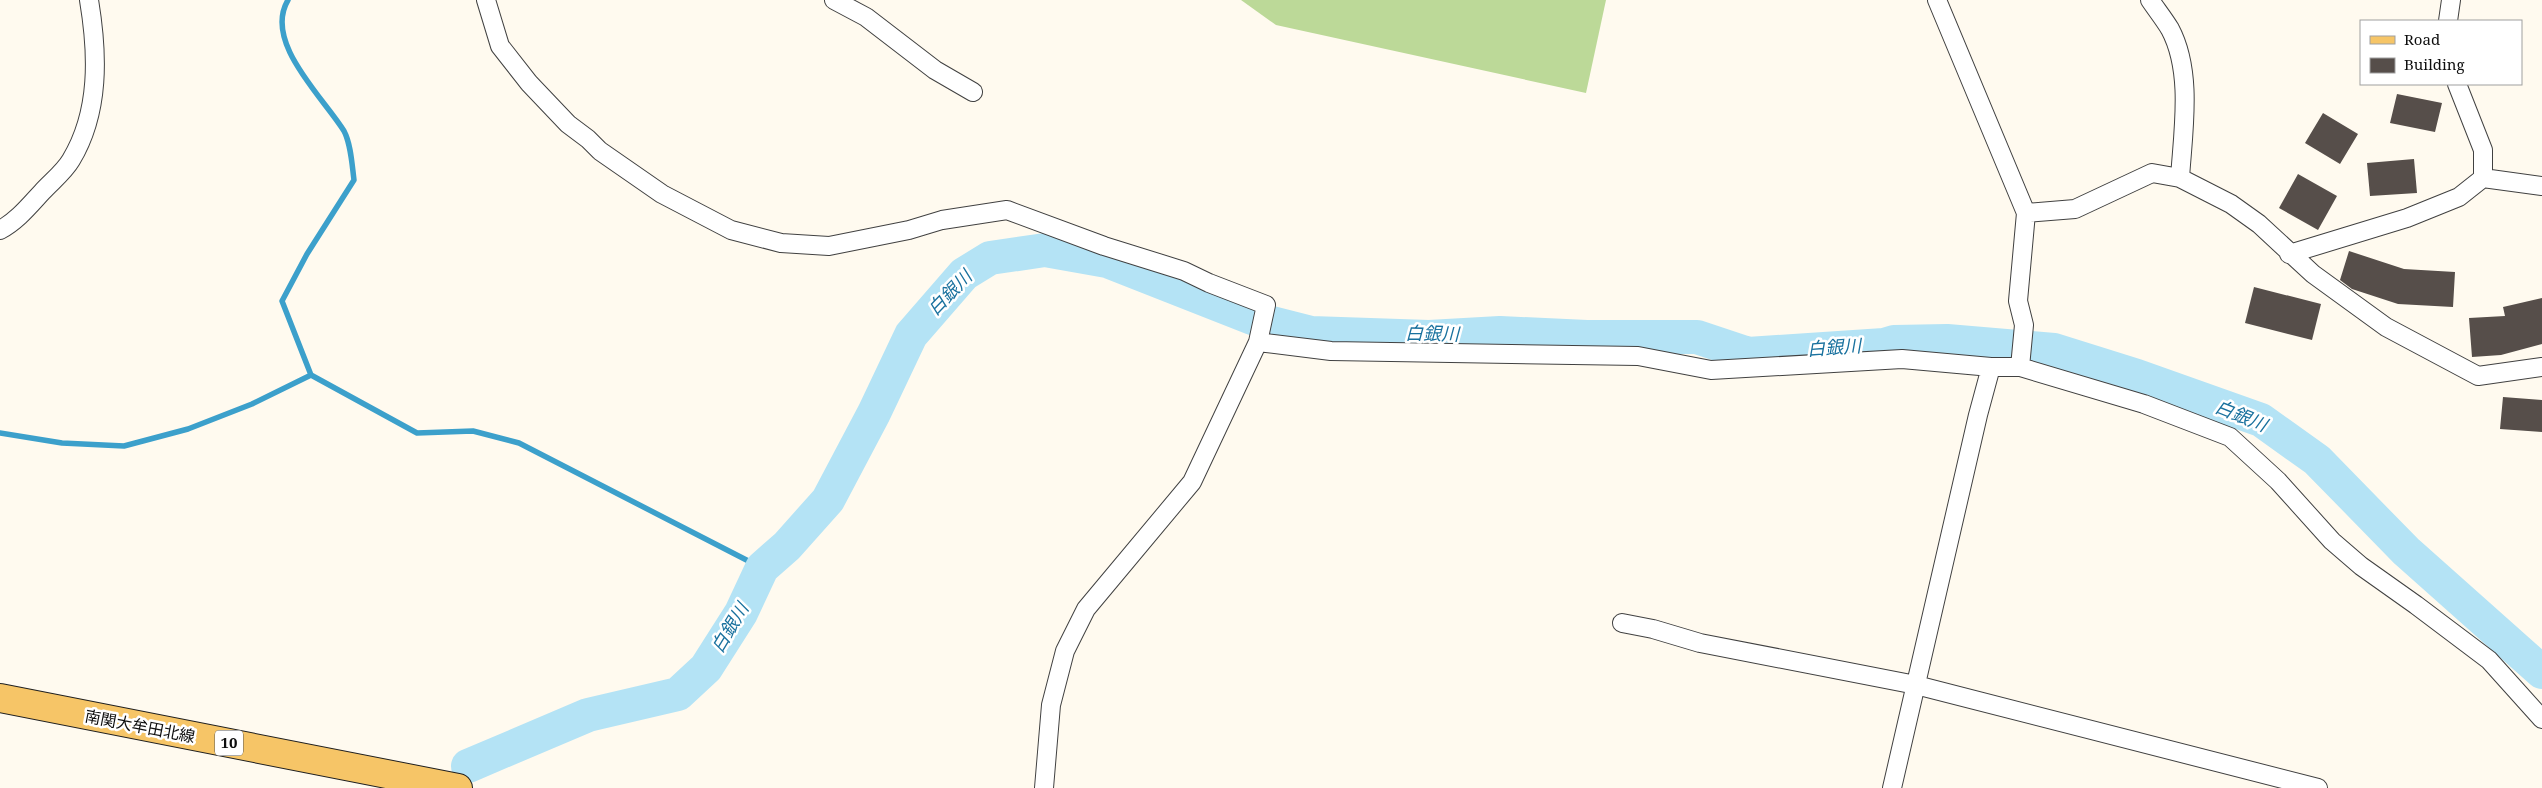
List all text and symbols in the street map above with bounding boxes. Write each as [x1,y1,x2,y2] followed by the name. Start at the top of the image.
[2360,20,2522,85] legend
[2404,29,2440,49] text: Road
[2404,54,2465,74] text: Building
[922,263,978,320] water label: 白銀川
[1405,321,1461,346] water label: 白銀川
[1806,333,1864,361] water label: 白銀川
[2212,394,2273,437] water label: 白銀川
[705,596,754,657] water label: 白銀川
[83,705,197,747] street label: 南関大牟田北線
[215,730,243,756] road number: 10

